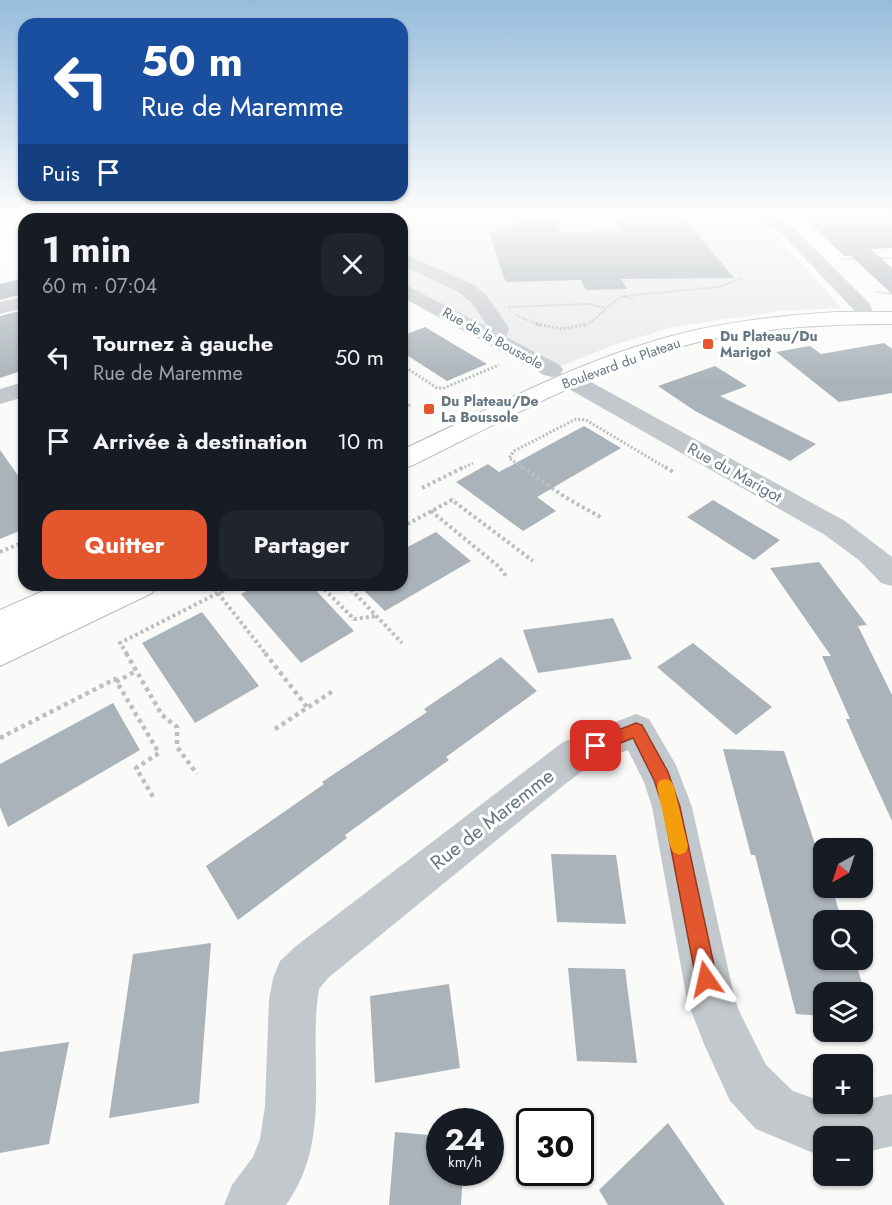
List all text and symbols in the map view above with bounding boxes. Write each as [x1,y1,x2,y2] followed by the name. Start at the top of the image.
[141,31,243,92] text: 50 m
[42,42,120,120] icon: left
[141,87,343,126] text: Rue de Maremme
[92,156,125,189] icon: arrive
[42,157,80,189] text: Puis
[42,223,131,275] text: 1 min
[321,233,384,296] button: close
[42,272,157,301] text: 60 m · 07:04
[439,302,547,374] street label: Rue de la Boussole
[720,326,817,362] place label: Du Plateau/Du Marigot
[93,327,273,359] text: Tournez à gauche
[559,332,683,394] street label: Boulevard du Plateau
[701,337,715,351] marker: Du Plateau/Du Marigot
[42,341,75,374] icon: left
[335,341,384,373] text: 50 m
[93,359,243,388] text: Rue de Maremme
[441,391,538,427] place label: Du Plateau/De La Boussole
[422,402,436,416] marker: Du Plateau/De La Boussole
[42,425,75,458] icon: arrive
[93,425,307,457] text: Arrivée à destination
[337,425,384,457] text: 10 m
[683,437,786,508] street label: Rue du Marigot
[42,510,207,579] button: Quitter
[219,510,384,579] button: Partager
[570,720,621,771] pin
[579,729,612,762] icon: arrive
[424,762,560,877] street label: Rue de Maremme
[813,838,873,898] north arrow
[813,838,873,1186] map controls
[813,910,873,970] button: search
[674,947,738,1011] position arrow
[813,982,873,1042] button: layers
[813,1054,873,1114] button: +
[516,1108,594,1186] speed limit sign: 30
[445,1118,485,1161] text: 24
[813,1126,873,1186] button: −
[448,1151,482,1173] text: km/h

